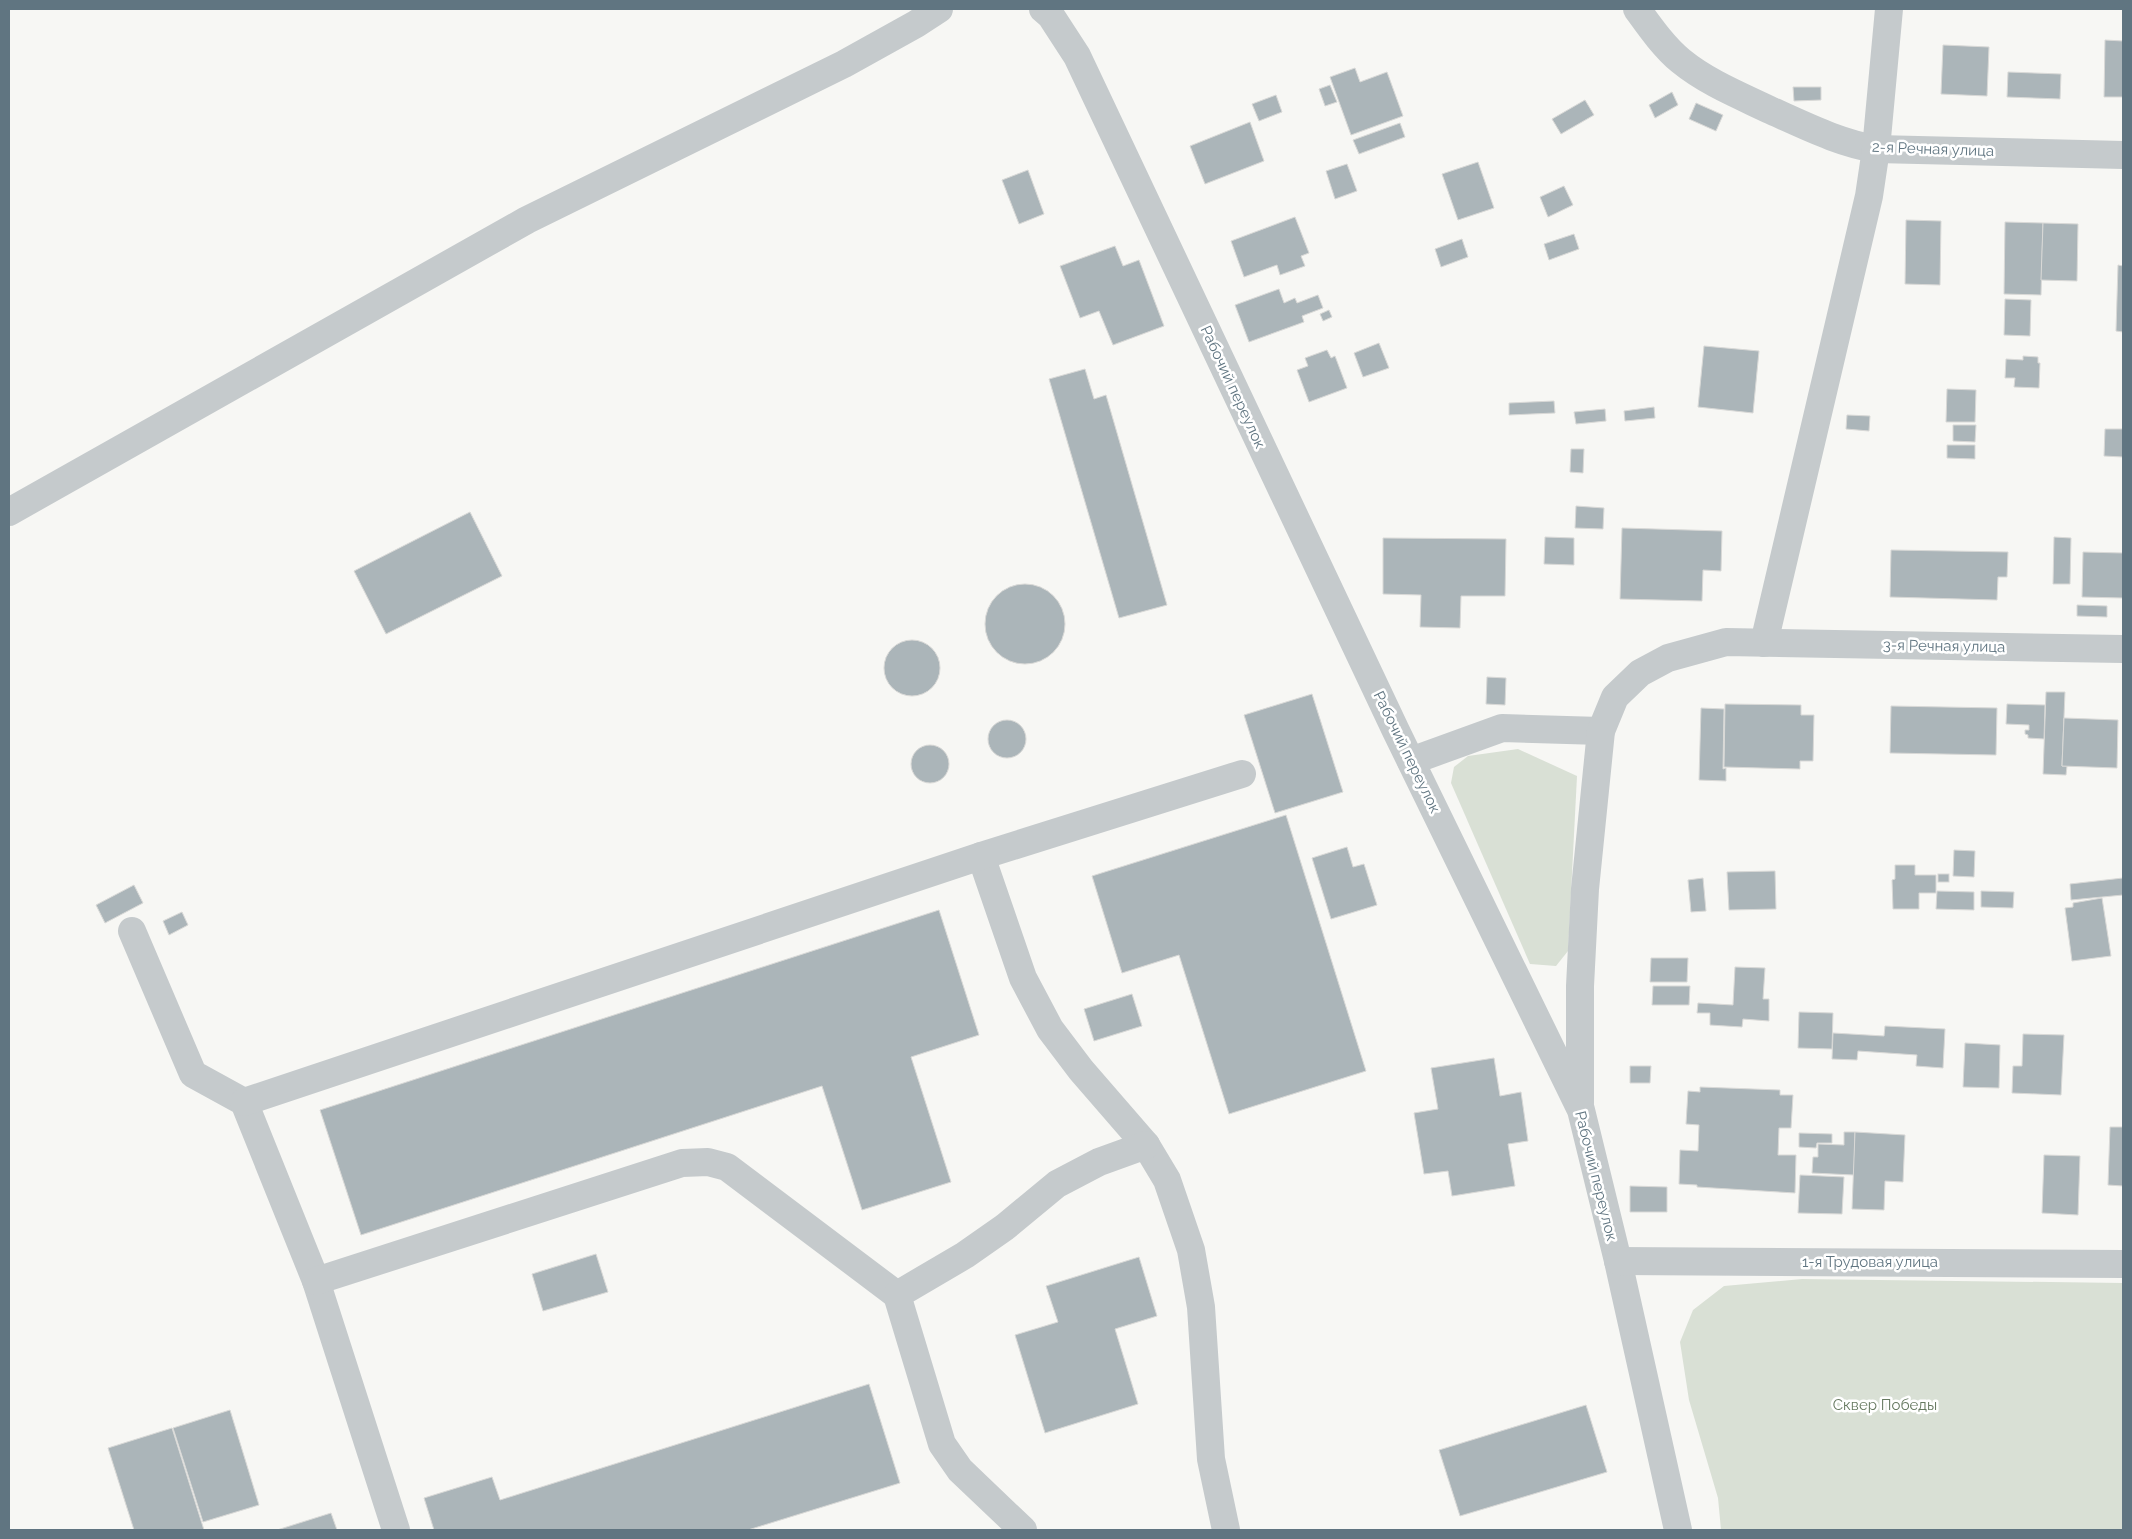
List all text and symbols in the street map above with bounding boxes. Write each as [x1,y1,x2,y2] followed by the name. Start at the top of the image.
[1872,138,1994,160] street label: 2-я Речная улица
[1197,323,1269,451] street label: Рабочий переулок
[1883,636,2005,656] street label: 3-я Речная улица
[1370,688,1444,816] street label: Рабочий переулок
[1571,1109,1621,1243] street label: Рабочий переулок
[1802,1253,1938,1271] street label: 1-я Трудовая улица
[1833,1396,1937,1414] park label: Сквер Победы

